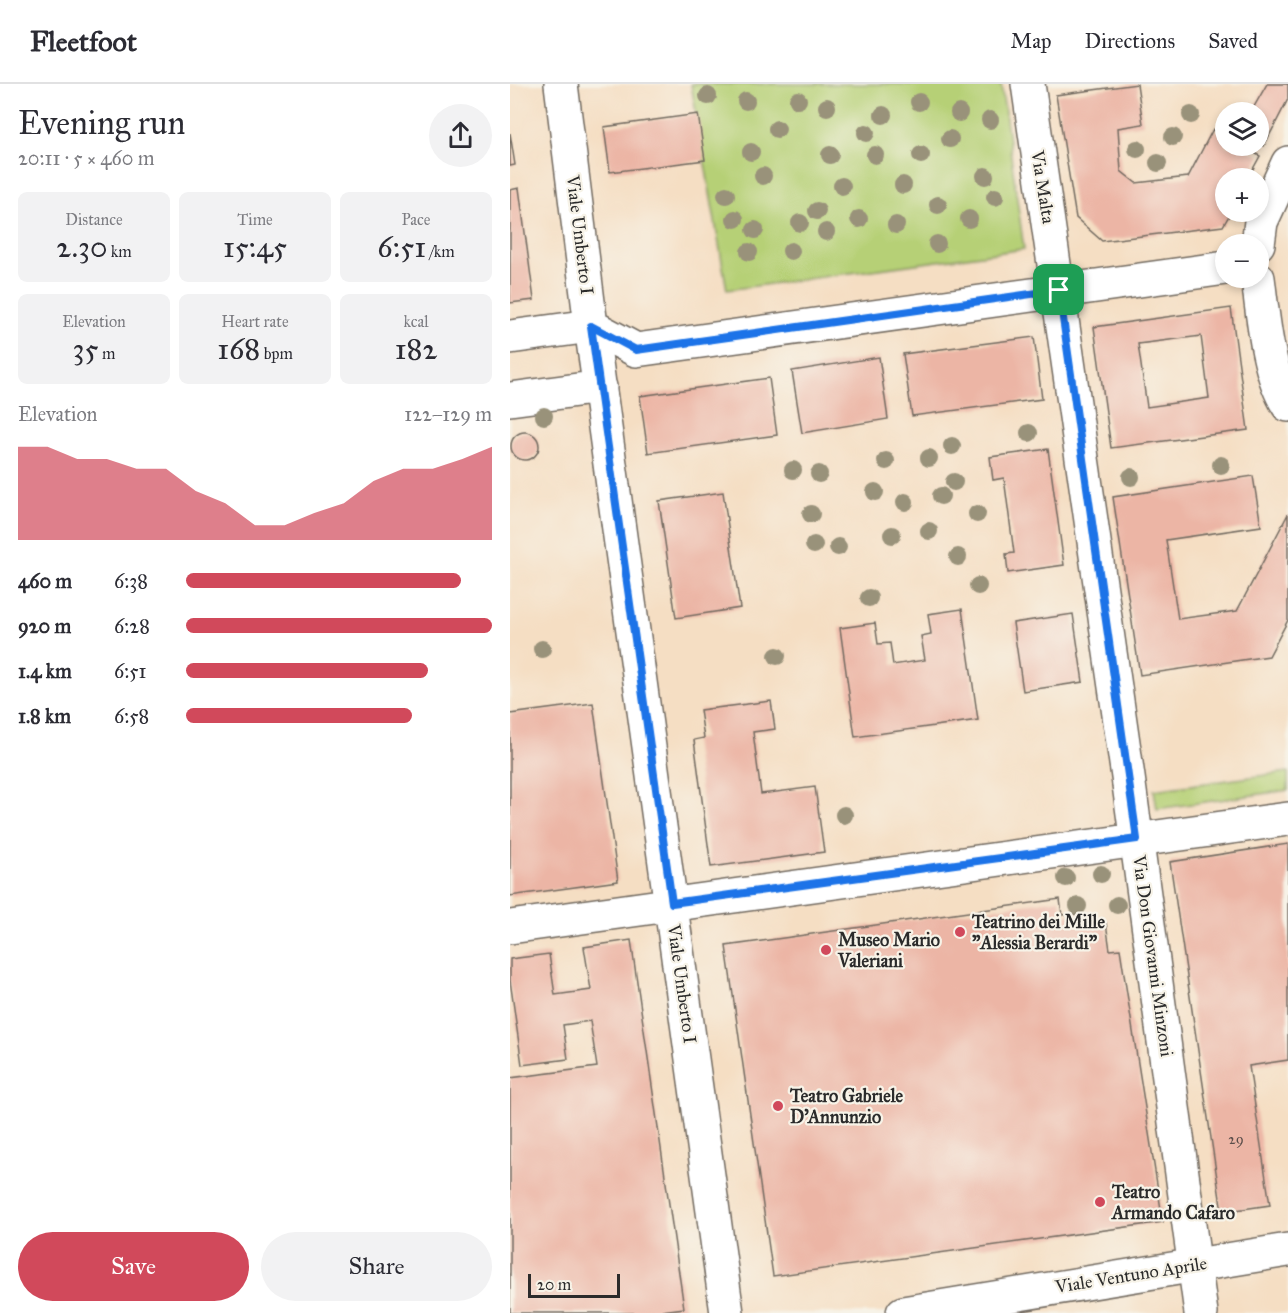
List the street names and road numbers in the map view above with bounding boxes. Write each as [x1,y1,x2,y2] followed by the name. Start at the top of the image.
[1026,148,1060,226] street label: Via Malta
[562,173,598,296] street label: Viale Umberto I
[1128,853,1178,1058] street label: Via Don Giovanni Minzoni
[663,922,701,1045] street label: Viale Umberto I
[1052,1252,1209,1298] street label: Viale Ventuno Aprile

